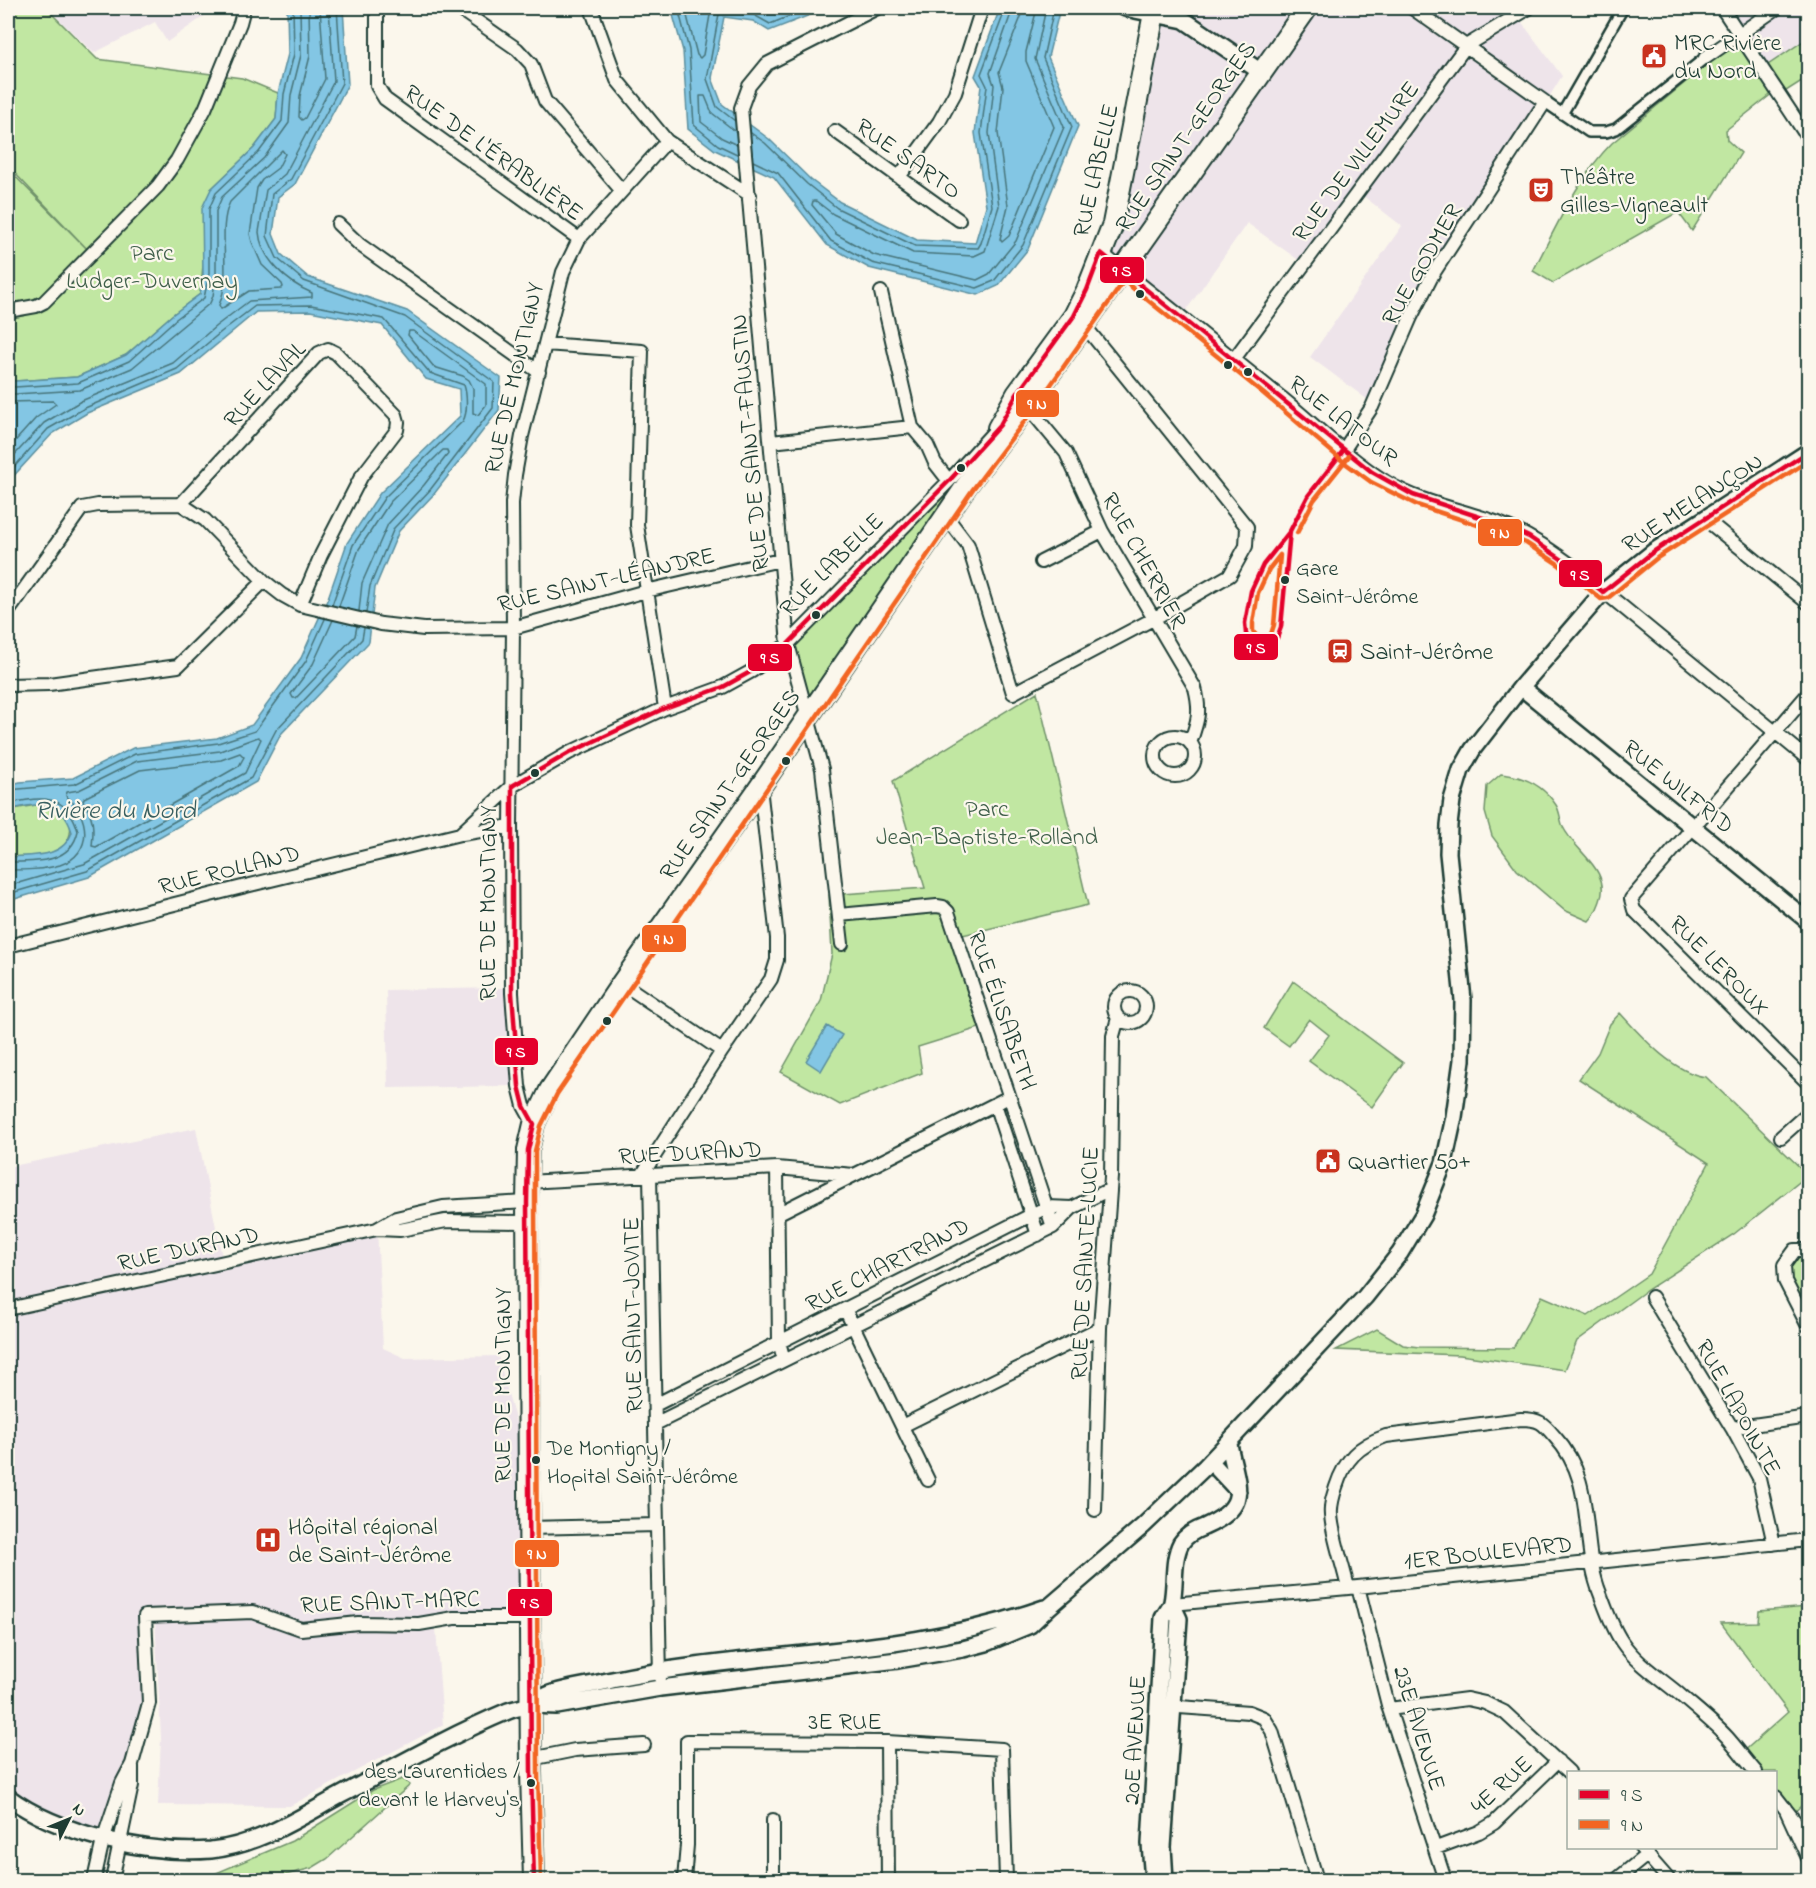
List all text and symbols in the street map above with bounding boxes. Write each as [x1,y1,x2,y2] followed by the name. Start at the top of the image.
[1674,27,1782,90] place label: MRC Rivière du Nord
[1108,35,1266,240] street label: RUE SAINT-GEORGES
[1639,41,1669,71] public building icon: MRC Rivière du Nord
[1285,75,1429,250] street label: RUE DE VILLEMURE
[396,77,589,231] street label: RUE DE L'ÉRABLIÈRE
[1065,101,1130,241] street label: RUE LABELLE
[848,111,968,209] street label: RUE SARTO
[1560,161,1708,224] place label: Théâtre Gilles-Vigneault
[1526,175,1556,205] theatre icon: Théâtre Gilles-Vigneault
[1374,197,1473,333] street label: RUE GODMER
[66,237,238,301] park label: Parc Ludger-Duvernay
[1099,256,1145,284] line badge: 9 S
[1111,260,1132,284] text: 9 S
[476,279,554,478] street label: RUE DE MONTIGNY
[1134,288,1146,300] unlabelled marker
[723,313,780,573] street label: RUE DE SAINT-FAUSTIN
[216,334,315,437] street label: RUE LAVAL
[1222,359,1234,371] unlabelled marker
[1242,366,1254,378] unlabelled marker
[1280,368,1405,476] street label: RUE LATOUR
[1015,389,1060,418] line badge: 9 N
[1026,393,1047,417] text: 9 N
[1616,445,1771,563] street label: RUE MELANÇON
[955,462,967,474] unlabelled marker
[1091,487,1195,636] street label: RUE CHERRIER
[772,505,893,626] street label: RUE LABELLE
[1477,518,1523,547] line badge: 9 N
[1489,522,1510,546] text: 9 N
[494,539,719,623] street label: RUE SAINT-LÉANDRE
[1296,554,1418,614] place label: Gare Saint-Jérôme
[1558,559,1603,588] line badge: 9 S
[1569,564,1590,588] text: 9 S
[1279,574,1291,586] marker: Gare Saint-Jérôme
[810,609,822,621] unlabelled marker
[1233,633,1279,661] line badge: 9 S
[1325,636,1355,666] station icon: Saint-Jérôme
[1360,636,1494,671] place label: Saint-Jérôme
[1245,637,1266,661] text: 9 S
[747,643,793,672] line badge: 9 S
[759,647,780,671] text: 9 S
[652,683,810,888] street label: RUE SAINT-GEORGES
[1614,732,1741,844] street label: RUE WILFRID
[780,755,792,767] unlabelled marker
[529,767,541,779] unlabelled marker
[34,793,197,831] water label: Rivière du Nord
[876,793,1099,856] park label: Parc Jean-Baptiste-Rolland
[472,805,507,1001] street label: RUE DE MONTIGNY
[155,837,304,906] street label: RUE ROLLAND
[1660,908,1777,1025] street label: RUE LEROUX
[641,924,687,953] line badge: 9 N
[957,926,1044,1095] street label: RUE ÉLISABETH
[653,928,674,952] text: 9 N
[601,1015,613,1027] unlabelled marker
[494,1037,539,1066] line badge: 9 S
[505,1041,526,1065] text: 9 S
[617,1133,763,1176] street label: RUE DURAND
[1063,1145,1110,1381] street label: RUE DE SAINTE-LUCIE
[1313,1146,1343,1176] public building icon: Quartier 50+
[1348,1146,1471,1181] place label: Quartier 50+
[800,1210,976,1323] street label: RUE CHARTRAND
[615,1216,654,1413] street label: RUE SAINT-JOVITE
[115,1218,262,1282] street label: RUE DURAND
[487,1287,522,1483] street label: RUE DE MONTIGNY
[1685,1334,1789,1483] street label: RUE LAPOINTE
[546,1434,738,1494] place label: De Montigny / Hopital Saint-Jérôme
[530,1454,542,1466] marker: De Montigny / Hopital Saint-Jérôme
[288,1511,452,1574] place label: Hôpital régional de Saint-Jérôme
[253,1525,283,1555] hospital icon: Hôpital régional de Saint-Jérôme
[1402,1528,1574,1581] street label: 1ER BOULEVARD
[514,1539,560,1568] line badge: 9 N
[526,1543,547,1567] text: 9 N
[300,1583,481,1624] street label: RUE SAINT-MARC
[507,1588,553,1617] line badge: 9 S
[519,1592,540,1616] text: 9 S
[1382,1662,1453,1795] street label: 23E AVENUE
[1116,1675,1157,1806] street label: 20E AVENUE
[808,1706,882,1741] street label: 3E RUE
[1464,1748,1542,1823] street label: 4E RUE
[358,1757,520,1818] place label: des Laurentides / devant le Harvey's
[1567,1771,1777,1849] legend
[525,1777,537,1789] marker: des Laurentides / devant le Harvey's
[1621,1784,1642,1810] text: 9 S
[39,1789,99,1849] north arrow
[66,1798,91,1822] text: N
[1621,1814,1643,1840] text: 9 N

